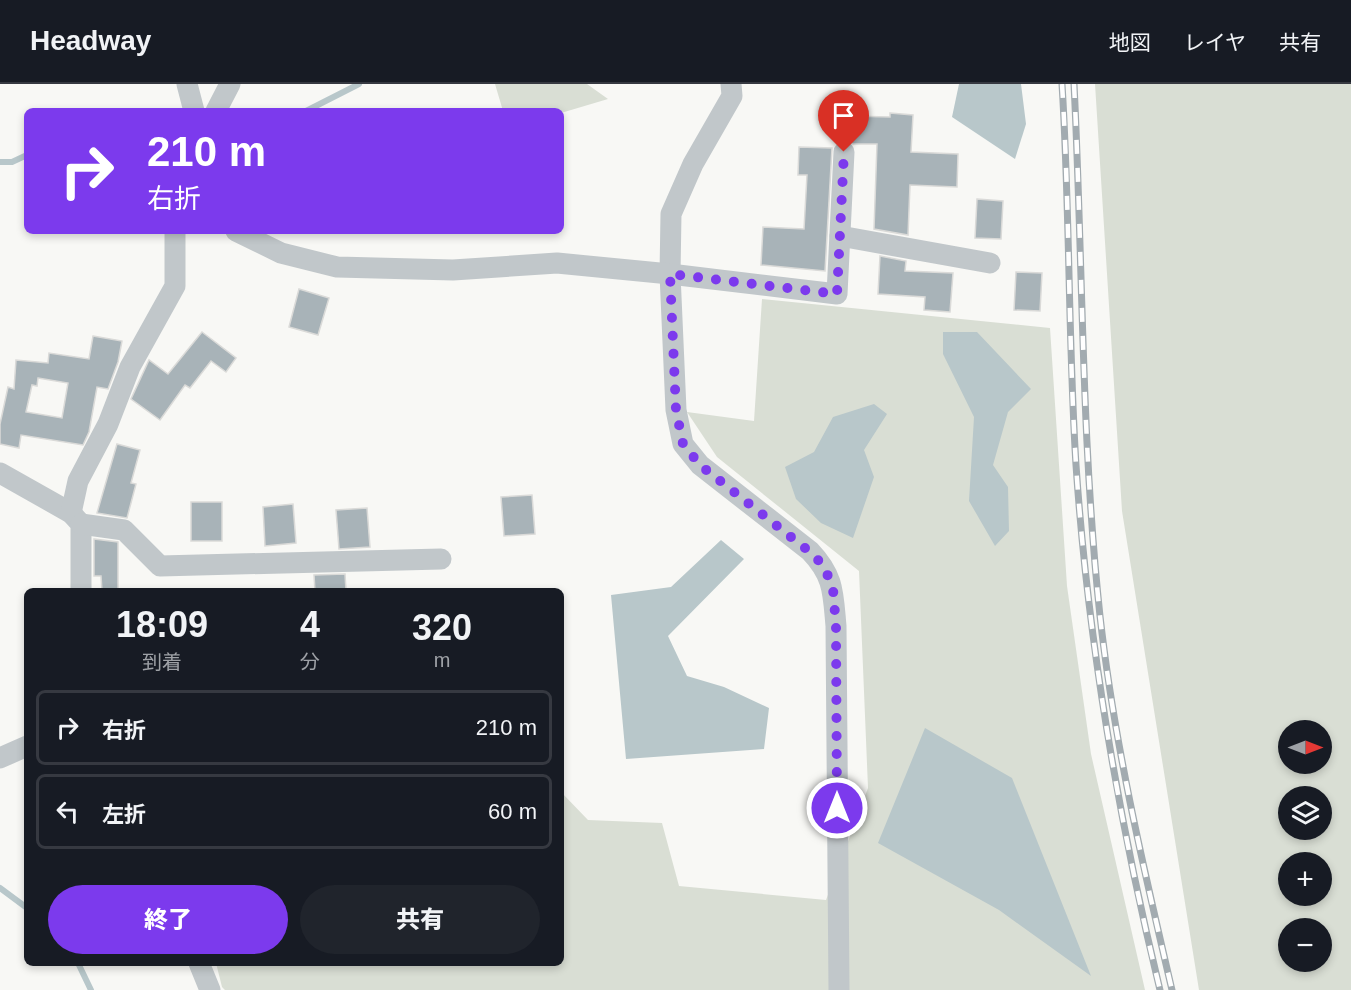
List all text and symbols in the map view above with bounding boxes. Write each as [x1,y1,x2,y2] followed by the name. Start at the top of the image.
[30,25,151,56] text: Headway
[1109,31,1151,54] text: 地図
[1184,31,1246,54] text: レイヤ
[1279,31,1321,54] text: 共有
[818,90,869,152] pin
[827,99,860,132] icon: arrive
[147,128,266,175] text: 210 m
[48,132,126,210] icon: right
[147,184,201,214] text: 右折
[116,604,208,645] text: 18:09
[300,604,320,645] text: 4
[412,607,472,648] text: 320
[434,649,450,671] text: m
[142,651,182,673] text: 到着
[300,651,320,673] text: 分
[51,711,84,744] icon: right
[476,715,537,740] text: 210 m
[102,718,146,743] text: 右折
[1278,720,1332,774] north arrow
[1278,720,1332,972] map controls
[805,776,869,840] position arrow
[1278,786,1332,840] button: layers
[51,795,84,828] icon: left
[488,799,537,824] text: 60 m
[102,802,146,827] text: 左折
[1278,852,1332,906] button: +
[48,885,288,954] button: 終了
[300,885,540,954] button: 共有
[1278,918,1332,972] button: −

